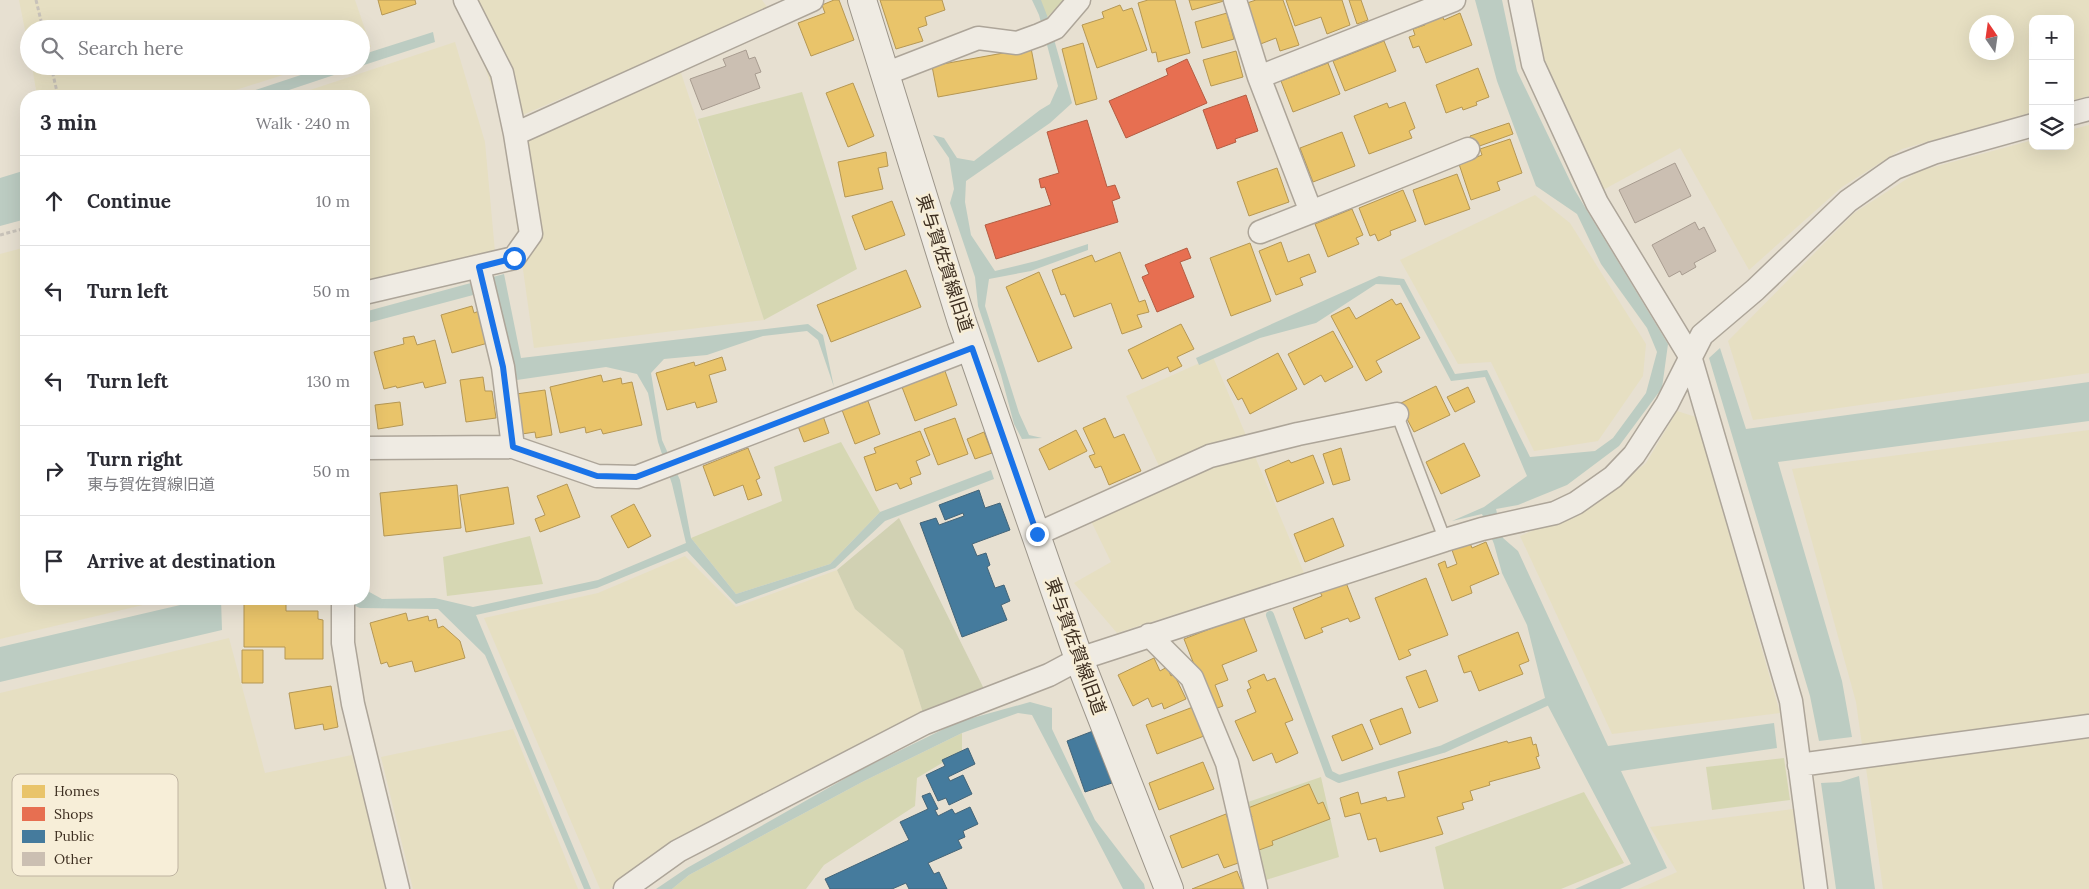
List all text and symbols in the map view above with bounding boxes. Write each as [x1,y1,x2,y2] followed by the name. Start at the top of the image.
[1969,15,2014,60] north arrow
[2029,15,2074,150] map controls
[2029,15,2074,60] button: +
[20,20,370,75] search box
[38,34,66,62] icon: search
[78,36,184,60] text: Search here
[2029,60,2074,105] button: −
[2029,105,2074,150] button: layers
[40,109,97,136] text: 3 min
[256,113,350,133] text: Walk · 240 m
[40,187,68,215] icon: ahead
[87,189,171,213] text: Continue
[316,191,350,211] text: 10 m
[912,191,978,335] street label: 東与賀佐賀線旧道
[503,247,526,270] route start
[40,277,68,305] icon: left
[87,279,168,303] text: Turn left
[313,281,350,301] text: 50 m
[40,367,68,395] icon: left
[87,369,168,393] text: Turn left
[307,371,350,391] text: 130 m
[87,447,183,471] text: Turn right
[40,457,68,485] icon: right
[313,461,350,481] text: 50 m
[87,474,215,494] text: 東与賀佐賀線旧道
[1026,523,1049,546] route end
[40,547,68,575] icon: arrive
[87,549,276,573] text: Arrive at destination
[1041,574,1111,718] street label: 東与賀佐賀線旧道
[12,774,178,876] legend
[54,782,99,800] text: Homes
[54,805,93,823] text: Shops
[54,827,94,845] text: Public
[54,850,93,868] text: Other

